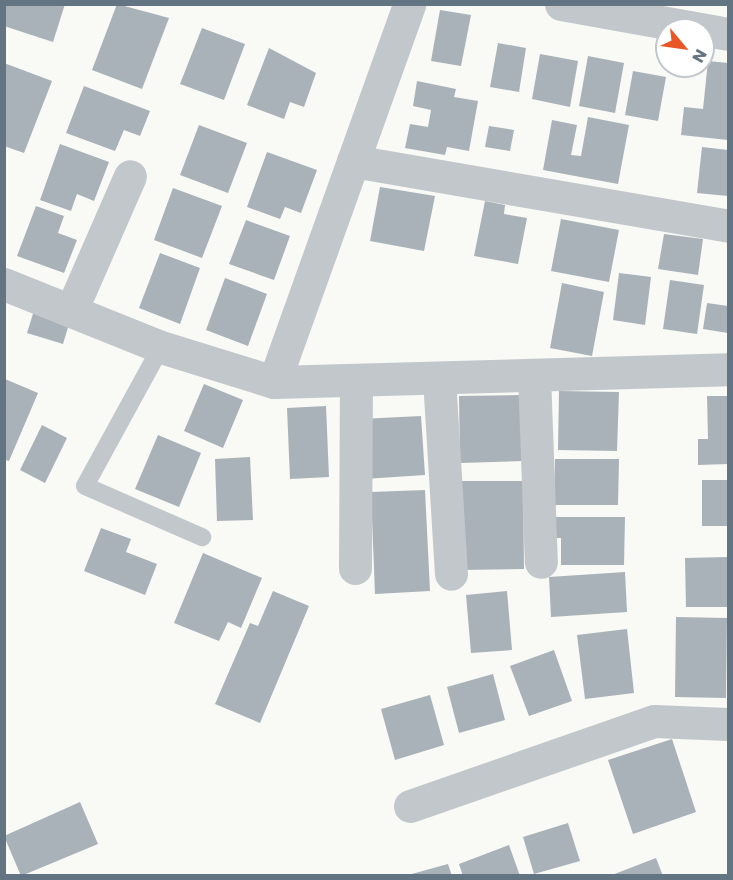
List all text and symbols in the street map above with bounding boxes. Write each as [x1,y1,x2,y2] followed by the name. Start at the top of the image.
[655,18,715,78] north arrow
[686,45,712,67] text: N

